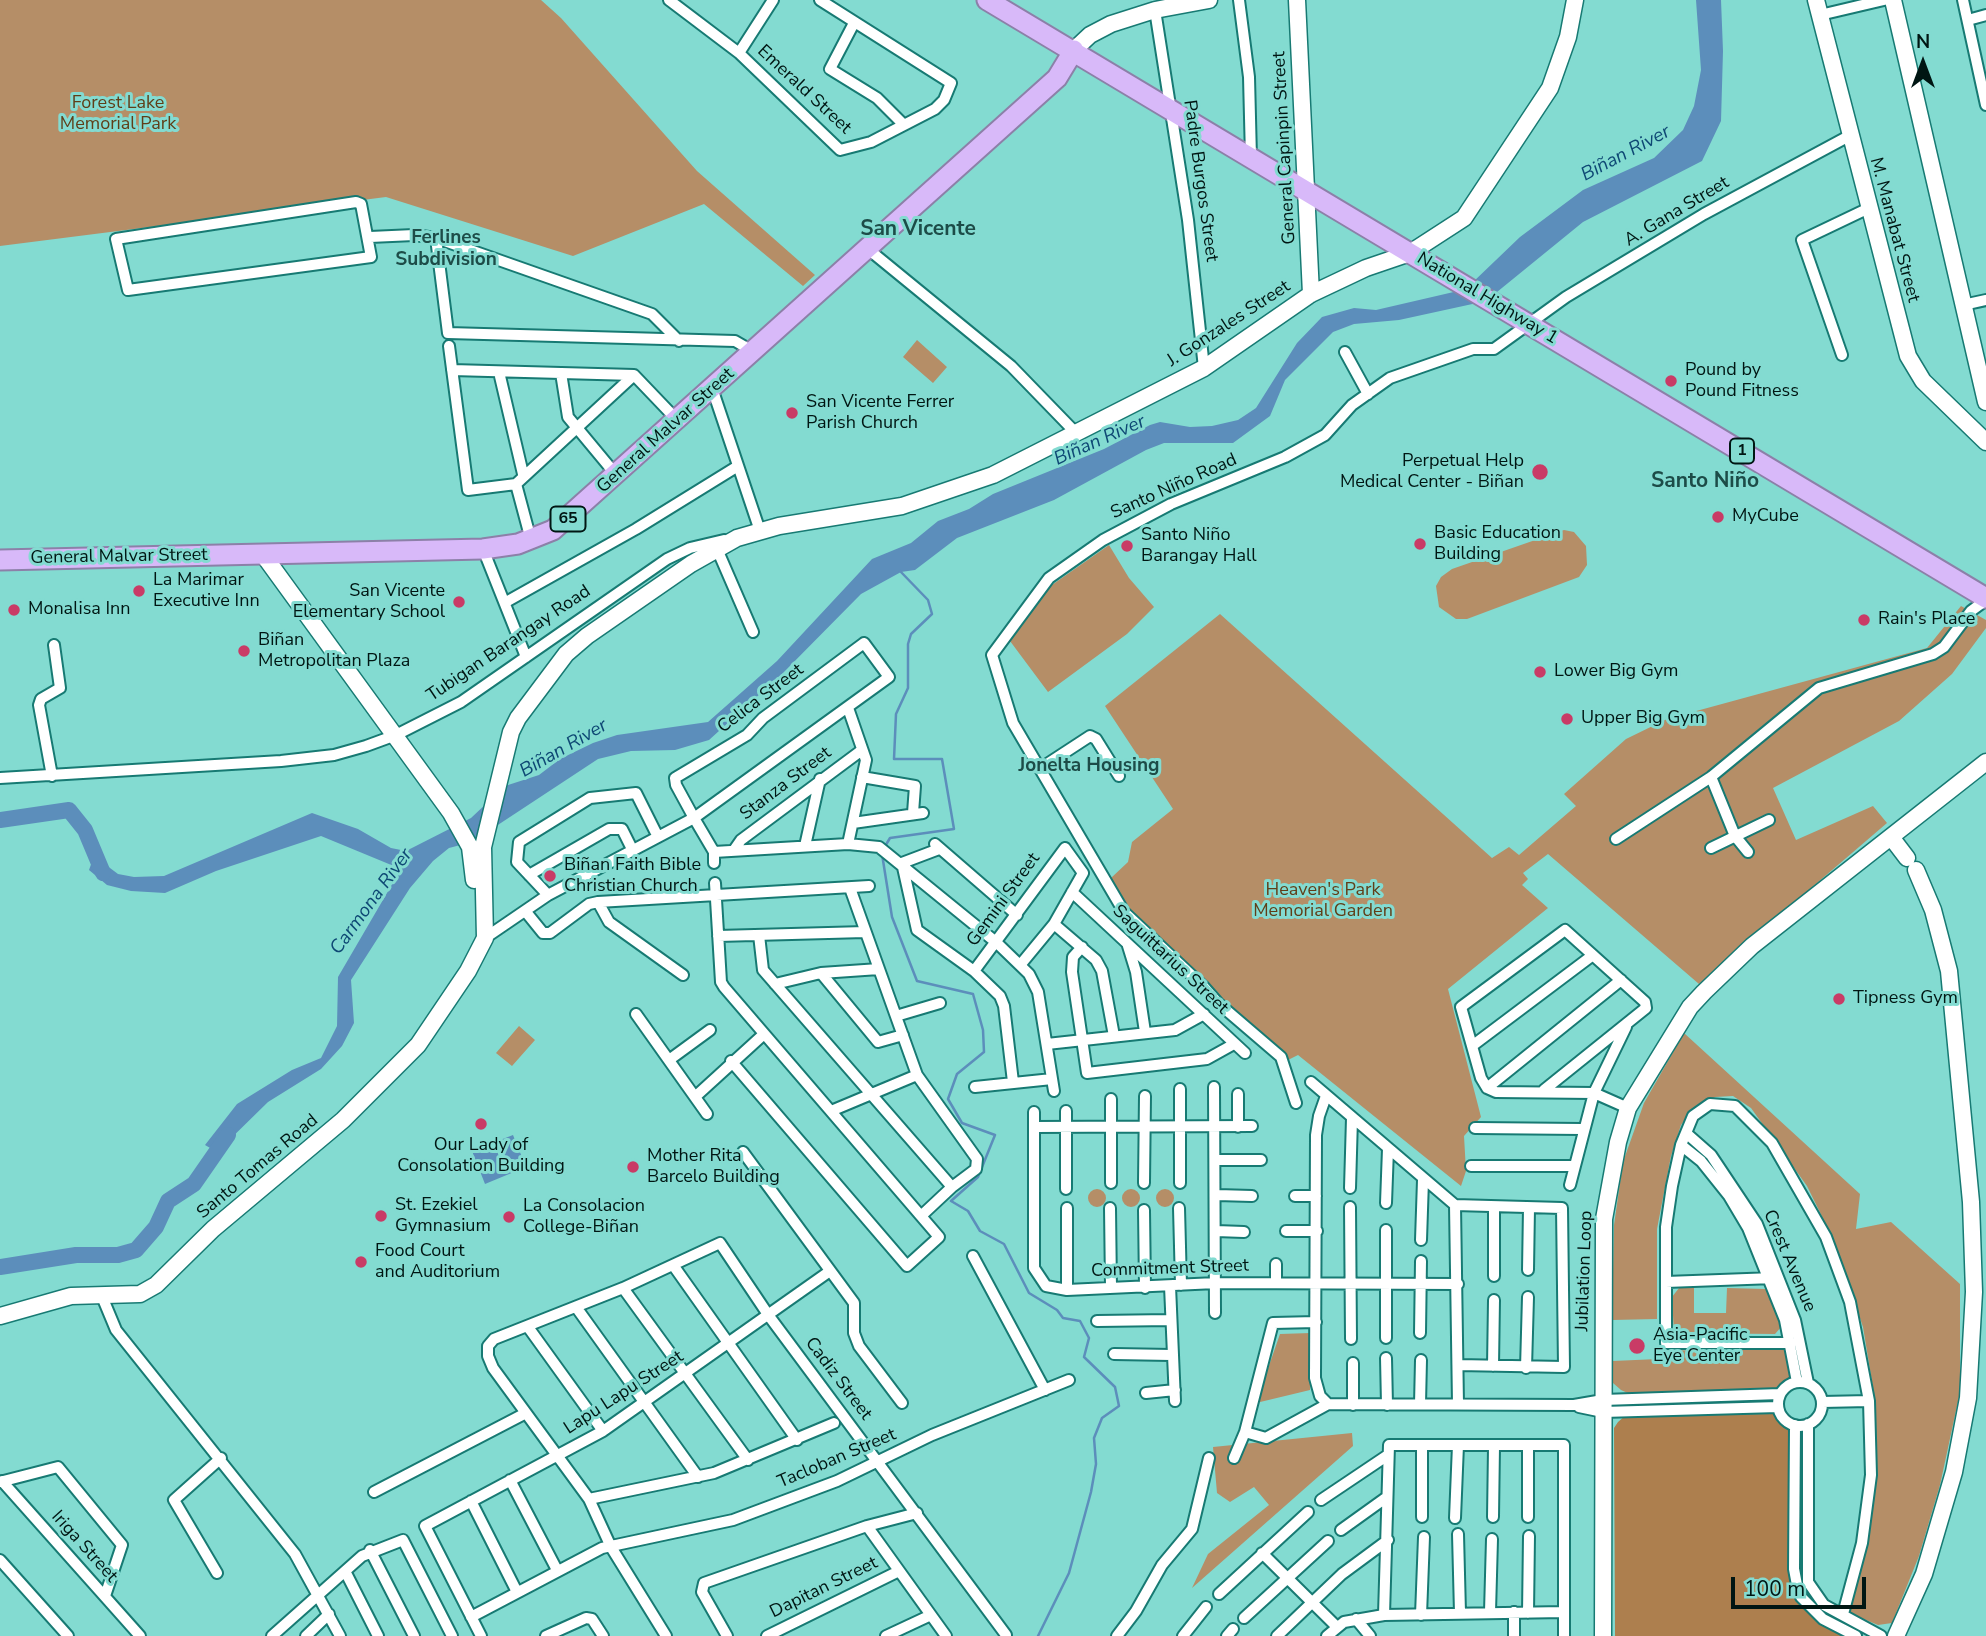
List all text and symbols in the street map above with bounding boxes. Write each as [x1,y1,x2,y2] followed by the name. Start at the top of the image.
[1888,28,1958,98] north arrow
[1916,29,1930,55] text: N
[752,41,856,139] street label: Emerald Street
[1269,51,1301,245] street label: General Capinpin Street
[60,93,176,136] park label: Forest Lake Memorial Park
[1178,99,1222,263] street label: Padre Burgos Street
[1578,121,1674,187] water label: Biñan River
[1864,155,1924,305] street label: M. Manabat Street
[1621,172,1733,252] street label: A. Gana Street
[860,217,976,243] district label: San Vicente
[395,227,497,271] district label: Ferlines Subdivision
[1413,248,1561,350] street label: National Highway 1
[1163,276,1295,372] street label: J. Gonzales Street
[1685,360,1799,402] place label: Pound by Pound Fitness
[593,364,739,498] street label: General Malvar Street
[1663,373,1679,389] marker: Pound by Pound Fitness
[806,392,954,434] place label: San Vicente Ferrer Parish Church
[784,405,800,421] marker: San Vicente Ferrer Parish Church
[1051,411,1149,471] water label: Biñan River
[1730,438,1754,464] road number: 1
[1108,449,1240,525] street label: Santo Niño Road
[1340,451,1524,494] place label: Perpetual Help Medical Center - Biñan
[1530,462,1550,482] marker: Perpetual Help Medical Center - Biñan
[1651,469,1759,495] district label: Santo Niño
[550,506,586,532] road number: 65
[1732,506,1799,528] place label: MyCube
[1710,509,1726,525] marker: MyCube
[1434,523,1561,566] place label: Basic Education Building
[1141,525,1257,568] place label: Santo Niño Barangay Hall
[1412,536,1428,552] marker: Basic Education Building
[1119,538,1135,554] marker: Santo Niño Barangay Hall
[30,545,208,569] street label: General Malvar Street
[153,570,260,612] place label: La Marimar Executive Inn
[293,581,445,624] place label: San Vicente Elementary School
[423,581,595,707] street label: Tubigan Barangay Road
[131,583,147,599] marker: La Marimar Executive Inn
[451,594,467,610] marker: San Vicente Elementary School
[28,599,131,621] place label: Monalisa Inn
[6,602,22,618] marker: Monalisa Inn
[1878,609,1975,631] place label: Rain's Place
[1856,612,1872,628] marker: Rain's Place
[258,630,410,672] place label: Biñan Metropolitan Plaza
[236,643,252,659] marker: Biñan Metropolitan Plaza
[714,660,808,738] street label: Celica Street
[1554,661,1678,683] place label: Lower Big Gym
[1532,664,1548,680] marker: Lower Big Gym
[1581,708,1705,730] place label: Upper Big Gym
[1559,711,1575,727] marker: Upper Big Gym
[516,715,612,783] water label: Biñan River
[736,743,836,825] street label: Stanza Street
[1018,755,1160,777] district label: Jonelta Housing
[326,844,418,960] water label: Carmona River
[963,849,1045,951] street label: Gemini Street
[564,855,701,898] place label: Biñan Faith Bible Christian Church
[542,868,558,884] marker: Biñan Faith Bible Christian Church
[1253,880,1393,922] park label: Heaven's Park Memorial Garden
[1108,901,1232,1019] street label: Saguittarius Street
[1853,988,1958,1010] place label: Tipness Gym
[1831,991,1847,1007] marker: Tipness Gym
[193,1110,323,1224] street label: Santo Tomas Road
[473,1116,489,1132] marker: Our Lady of Consolation Building
[397,1135,565,1178] place label: Our Lady of Consolation Building
[647,1146,780,1188] place label: Mother Rita Barcelo Building
[625,1159,641,1175] marker: Mother Rita Barcelo Building
[395,1195,491,1238] place label: St. Ezekiel Gymnasium
[523,1196,645,1238] place label: La Consolacion College-Biñan
[1758,1207,1820,1315] street label: Crest Avenue
[373,1208,389,1224] marker: St. Ezekiel Gymnasium
[501,1209,517,1225] marker: La Consolacion College-Biñan
[1572,1210,1598,1332] street label: Jubilation Loop
[375,1241,500,1284] place label: Food Court and Auditorium
[353,1254,369,1270] marker: Food Court and Auditorium
[1091,1255,1249,1283] street label: Commitment Street
[1653,1325,1747,1368] place label: Asia-Pacific Eye Center
[800,1333,876,1425] street label: Cadiz Street
[1627,1336,1647,1356] marker: Asia-Pacific Eye Center
[560,1346,688,1440] street label: Lapu Lapu Street
[775,1424,899,1494] street label: Tacloban Street
[46,1507,122,1587] street label: Iriga Street
[767,1553,881,1623] street label: Dapitan Street
[1734,1562,1869,1606] scale bar
[1744,1575,1805,1603] text: 100 m

